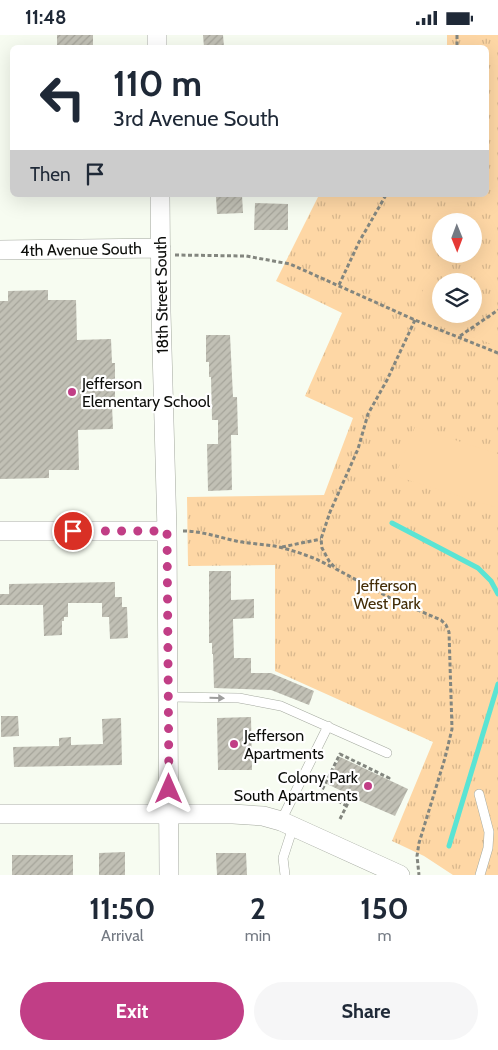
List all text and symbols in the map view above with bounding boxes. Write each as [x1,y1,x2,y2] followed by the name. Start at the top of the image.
[25,6,67,29] text: 11:48
[113,62,202,105] text: 110 m
[30,65,95,130] icon: left
[113,105,279,132] text: 3rd Avenue South
[81,160,109,188] icon: arrive
[30,163,71,186] text: Then
[432,213,482,263] north arrow
[432,213,482,323] map controls
[151,236,172,354] street label: 18th Street South
[20,239,142,260] street label: 4th Avenue South
[432,273,482,323] button: layers
[81,374,210,411] place label: Jefferson Elementary School
[66,386,78,398] marker: Jefferson Elementary School
[52,510,94,552] pin
[59,517,87,545] icon: arrive
[353,576,421,613] park label: Jefferson West Park
[209,694,225,702] one-way arrow
[243,726,324,763] place label: Jefferson Apartments
[228,738,240,750] marker: Jefferson Apartments
[142,762,194,814] position arrow
[234,768,359,805] place label: Colony Park South Apartments
[362,780,374,792] marker: Colony Park South Apartments
[89,890,155,927] text: 11:50
[250,890,266,927] text: 2
[360,890,409,927] text: 150
[101,926,144,945] text: Arrival
[245,926,271,945] text: min
[377,926,392,945] text: m
[20,982,244,1040] button: Exit
[254,982,478,1040] button: Share

